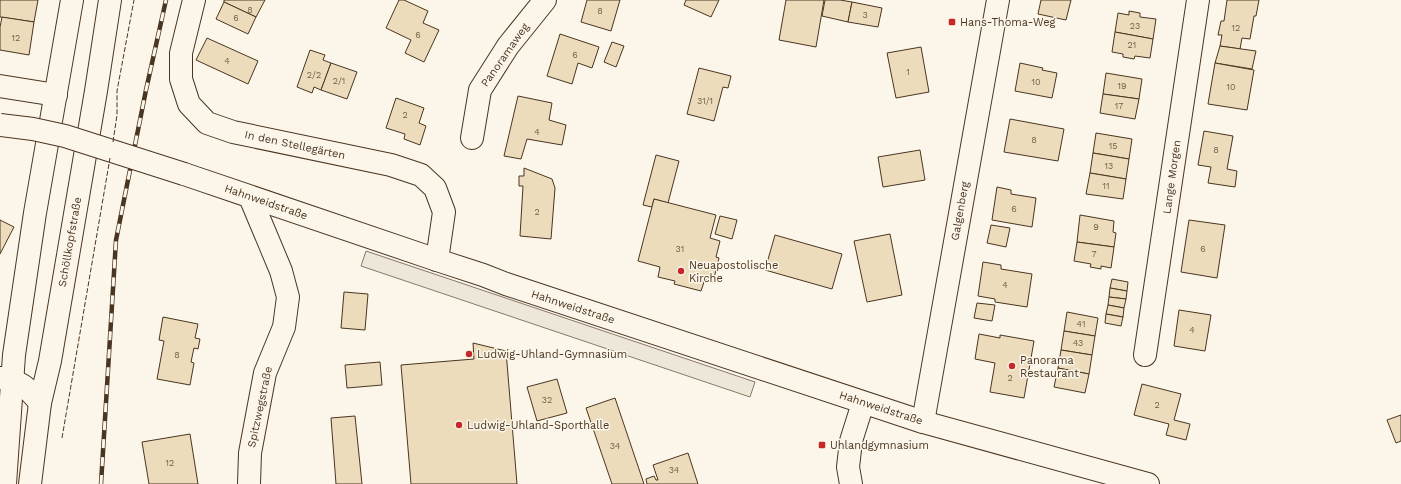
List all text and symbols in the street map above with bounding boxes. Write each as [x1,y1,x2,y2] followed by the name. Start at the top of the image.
[247,5,253,15] house number: 8
[597,6,603,16] house number: 8
[862,10,868,20] house number: 3
[233,13,239,23] house number: 6
[960,16,1056,29] place label: Hans-Thoma-Weg
[947,17,957,27] marker: Hans-Thoma-Weg
[478,21,532,89] street label: Panoramaweg
[1130,21,1140,31] house number: 23
[1232,23,1240,33] house number: 12
[415,30,421,40] house number: 6
[12,33,20,43] house number: 12
[1128,40,1136,50] house number: 21
[572,50,578,60] house number: 6
[224,56,230,66] house number: 4
[906,67,910,77] house number: 1
[307,70,321,80] house number: 2/2
[333,76,345,86] house number: 2/1
[1031,77,1041,87] house number: 10
[1117,81,1127,91] house number: 19
[1226,82,1236,92] house number: 10
[697,96,713,106] house number: 31/1
[1115,101,1123,111] house number: 17
[402,110,408,120] house number: 2
[534,127,540,137] house number: 4
[243,128,347,162] street label: In den Stellegärten
[1031,135,1037,145] house number: 8
[1160,139,1184,215] street label: Lange Morgen
[1109,141,1117,151] house number: 15
[1213,145,1219,155] house number: 8
[1105,161,1113,171] house number: 13
[948,180,972,242] street label: Galgenberg
[1102,181,1110,191] house number: 11
[223,182,309,222] street label: Hahnweidstraße
[56,196,84,288] street label: Schöllkopfstraße
[1011,204,1017,214] house number: 6
[534,207,540,217] house number: 2
[1093,222,1099,232] house number: 9
[676,244,684,254] house number: 31
[1200,244,1206,254] house number: 6
[1091,249,1097,259] house number: 7
[689,259,778,285] place label: Neuapostolische Kirche
[676,266,686,276] marker: Neuapostolische Kirche
[1002,280,1008,290] house number: 4
[530,287,616,327] street label: Hahnweidstraße
[1077,319,1085,329] house number: 41
[1189,325,1195,335] house number: 4
[1073,338,1083,348] house number: 43
[477,348,627,361] place label: Ludwig-Uhland-Gymnasium
[464,349,474,359] marker: Ludwig-Uhland-Gymnasium
[174,350,180,360] house number: 8
[1020,354,1079,380] place label: Panorama Restaurant
[1007,361,1017,371] marker: Panorama Restaurant
[245,365,275,449] street label: Spitzwegstraße
[1007,373,1013,383] house number: 2
[838,388,924,428] street label: Hahnweidstraße
[542,395,552,405] house number: 32
[1154,400,1160,410] house number: 2
[467,419,609,432] place label: Ludwig-Uhland-Sporthalle
[454,420,464,430] marker: Ludwig-Uhland-Sporthalle
[830,439,929,452] place label: Uhlandgymnasium
[817,440,827,450] marker: Uhlandgymnasium
[610,441,621,451] house number: 34
[166,458,174,468] house number: 12
[669,465,680,475] house number: 34

